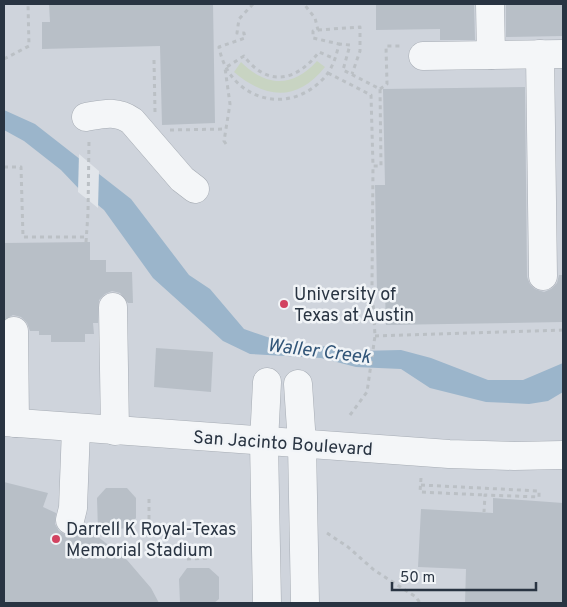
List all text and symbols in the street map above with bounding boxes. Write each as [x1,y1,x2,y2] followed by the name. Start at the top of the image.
[294,284,414,328] place label: University of Texas at Austin
[278,298,290,310] marker: University of Texas at Austin
[266,334,372,370] water label: Waller Creek
[192,427,374,462] street label: San Jacinto Boulevard
[66,519,236,563] place label: Darrell K Royal-Texas Memorial Stadium
[50,533,62,545] marker: Darrell K Royal-Texas Memorial Stadium
[392,560,536,592] scale bar
[400,569,435,588] text: 50 m

